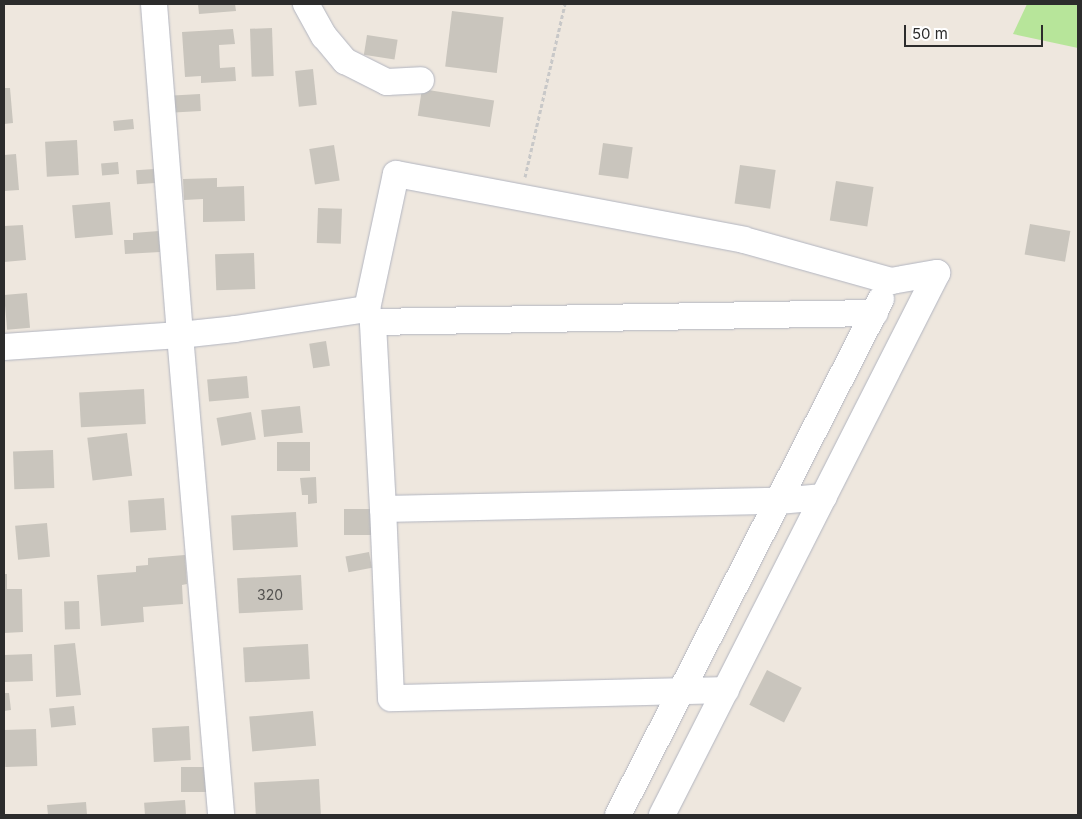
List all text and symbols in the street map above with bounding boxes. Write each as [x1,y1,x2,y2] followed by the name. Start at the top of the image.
[907,15,1046,47] scale bar
[912,24,948,43] text: 50 m
[257,587,283,603] house number: 320

